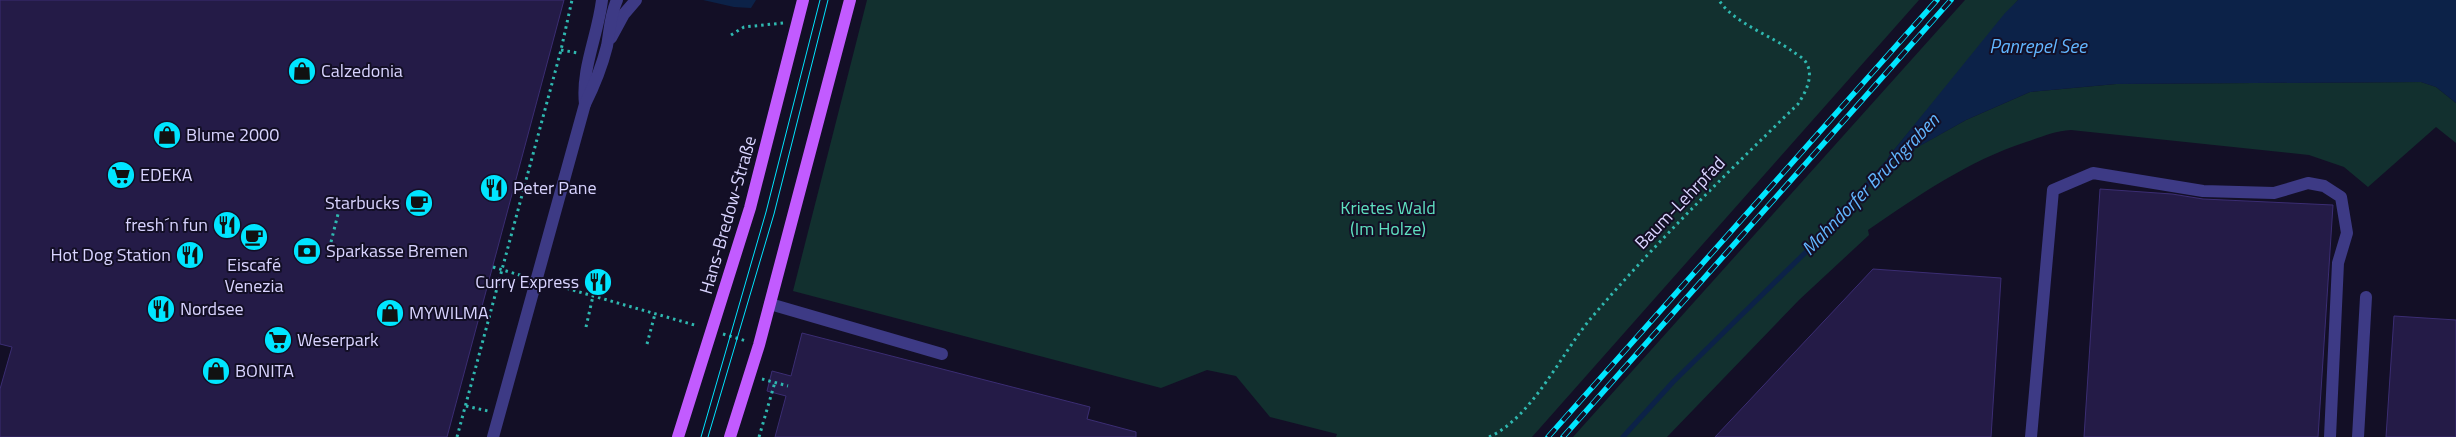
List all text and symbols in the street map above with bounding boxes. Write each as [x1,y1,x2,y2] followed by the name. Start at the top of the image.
[1989,31,2088,60] water label: Panrepel See
[287,56,317,86] shop icon: Calzedonia
[321,57,403,84] place label: Calzedonia
[1794,106,1946,261] water label: Mahndorfer Bruchgraben
[152,120,182,150] shop icon: Blume 2000
[186,121,279,148] place label: Blume 2000
[692,132,763,297] street label: Hans-Bredow-Straße
[1628,150,1731,255] street label: Baum-Lehrpfad
[106,160,136,190] supermarket icon: EDEKA
[140,161,193,188] place label: EDEKA
[479,173,509,203] restaurant icon: Peter Pane
[513,174,597,201] place label: Peter Pane
[404,188,434,218] cafe icon: Starbucks
[325,189,400,216] place label: Starbucks
[1340,194,1436,242] park label: Krietes Wald (Im Holze)
[212,210,242,240] restaurant icon: fresh´n fun
[125,211,208,238] place label: fresh´n fun
[239,222,269,252] cafe icon: Eiscafé Venezia
[292,236,322,266] bank icon: Sparkasse Bremen
[326,237,468,264] place label: Sparkasse Bremen
[175,240,205,270] restaurant icon: Hot Dog Station
[51,241,171,268] place label: Hot Dog Station
[225,251,283,299] place label: Eiscafé Venezia
[583,267,613,297] restaurant icon: Curry Express
[475,268,579,295] place label: Curry Express
[146,294,176,324] restaurant icon: Nordsee
[180,295,244,322] place label: Nordsee
[375,298,405,328] shop icon: MYWILMA
[409,299,489,326] place label: MYWILMA
[263,325,293,355] supermarket icon: Weserpark
[297,326,379,353] place label: Weserpark
[201,356,231,386] shop icon: BONITA
[235,357,294,384] place label: BONITA

